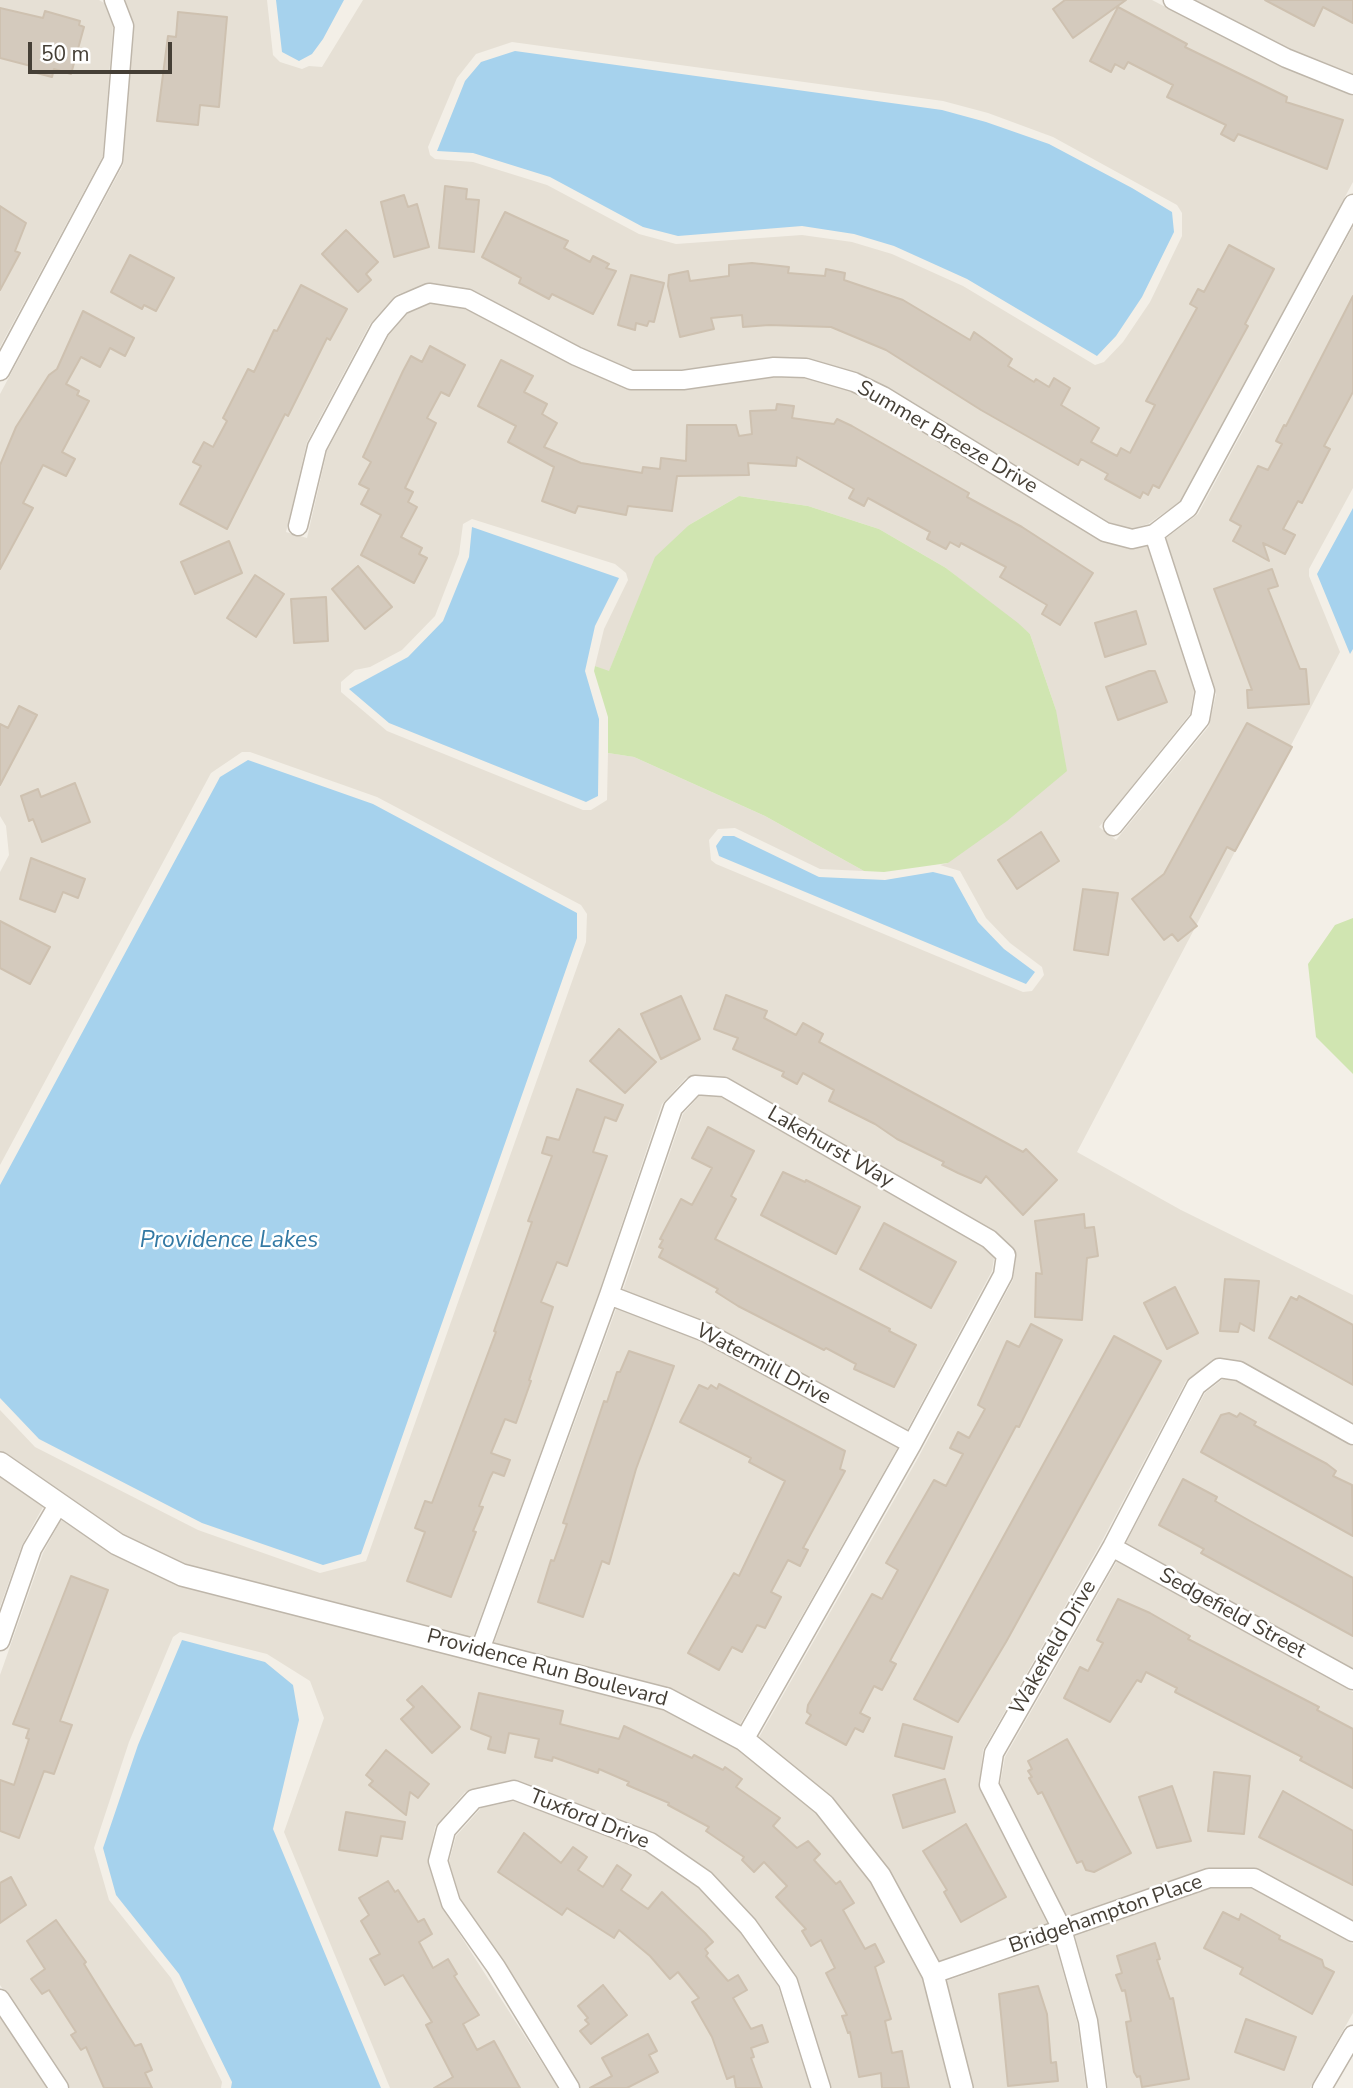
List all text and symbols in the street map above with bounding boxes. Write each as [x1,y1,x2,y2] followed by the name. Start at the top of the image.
[32,28,175,72] scale bar
[41,40,90,68] text: 50 m
[852,376,1042,500] street label: Summer Breeze Drive
[762,1102,898,1194] street label: Lakehurst Way
[140,1227,318,1255] water label: Providence Lakes
[691,1319,835,1411] street label: Watermill Drive
[1154,1563,1310,1665] street label: Sedgefield Street
[1005,1576,1103,1720] street label: Wakefield Drive
[424,1625,670,1713] street label: Providence Run Boulevard
[525,1785,653,1855] street label: Tuxford Drive
[1006,1870,1206,1960] street label: Bridgehampton Place

